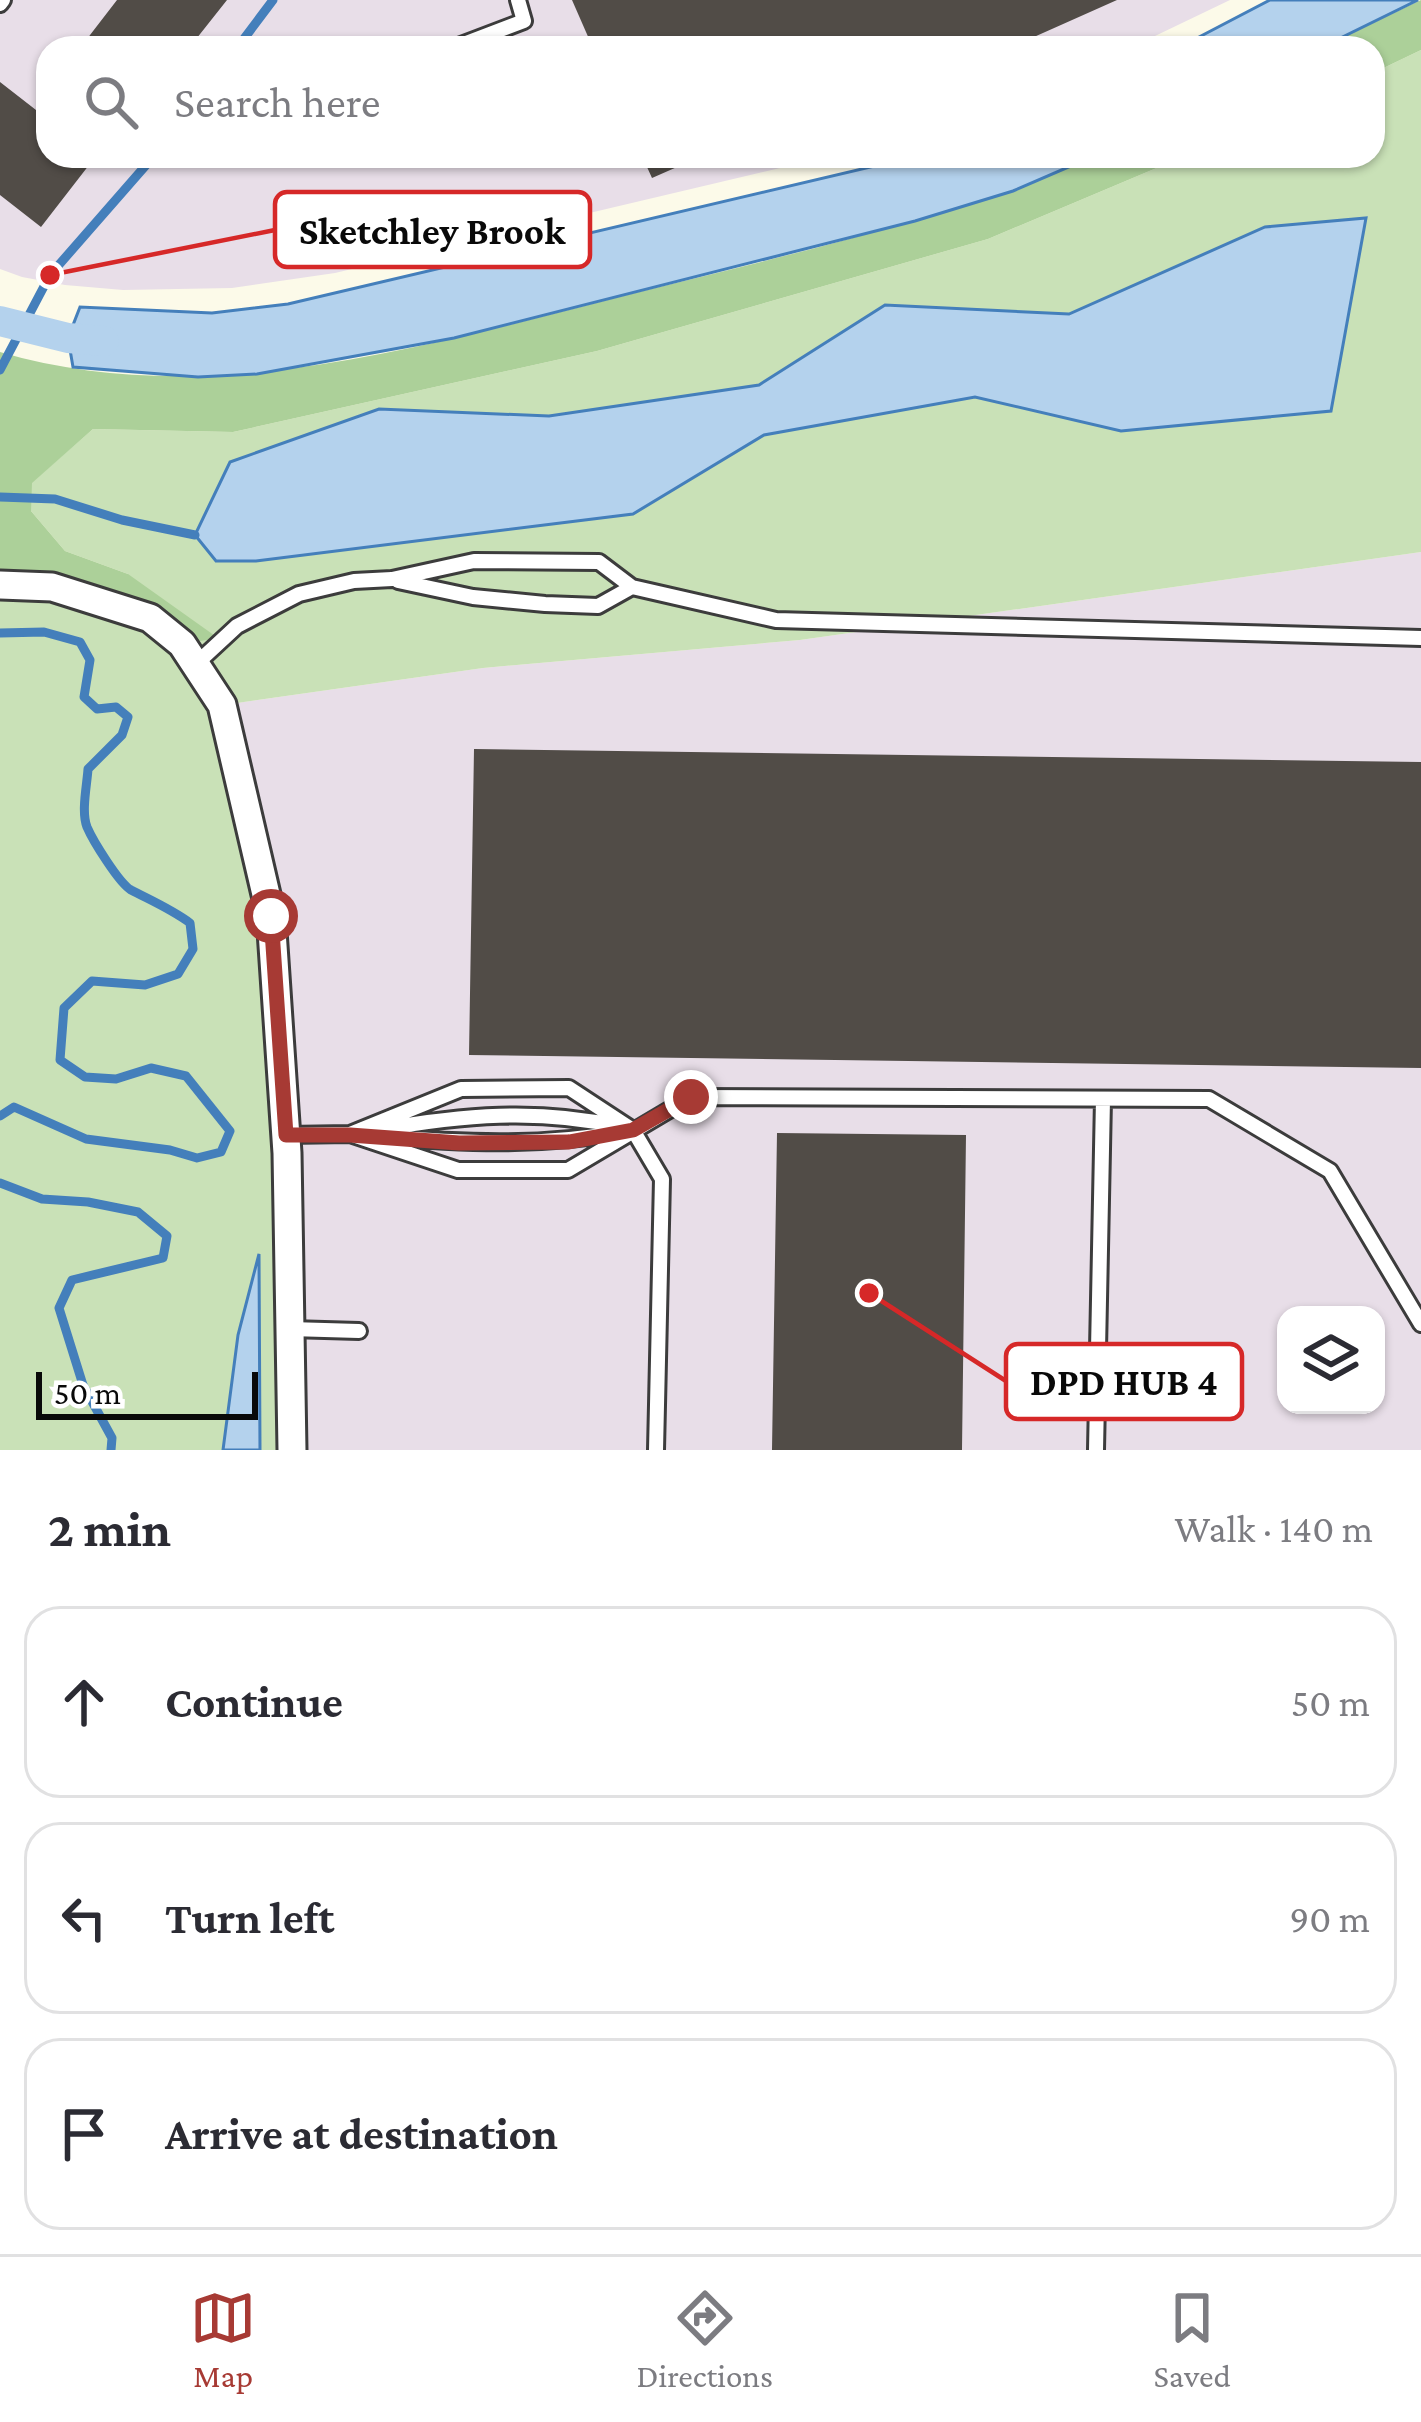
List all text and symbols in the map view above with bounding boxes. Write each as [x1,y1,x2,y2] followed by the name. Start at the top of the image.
[36,36,1385,168] search box
[78,69,144,135] icon: search
[174,77,381,127] text: Search here
[275,192,590,267] callout: Sketchley Brook
[299,209,566,252] text: Sketchley Brook
[244,889,298,943] route start
[664,1070,718,1124] route end
[1277,1306,1385,1414] map controls
[1277,1306,1385,1414] button: layers
[1006,1344,1242,1419] callout: DPD HUB 4
[1030,1360,1218,1403] text: DPD HUB 4
[36,1366,258,1419] scale bar
[54,1374,121,1411] text: 50 m
[48,1500,171,1557] text: 2 min
[1174,1507,1373,1550] text: Walk · 140 m
[51,1669,117,1735] icon: ahead
[165,1677,343,1727] text: Continue
[1291,1681,1370,1724] text: 50 m
[51,1885,117,1951] icon: left
[165,1893,334,1943] text: Turn left
[1289,1897,1370,1940] text: 90 m
[51,2101,117,2167] icon: arrive
[165,2109,558,2159] text: Arrive at destination
[190,2285,256,2394] tab: Map
[637,2285,773,2394] tab: Directions
[1153,2285,1231,2394] tab: Saved

